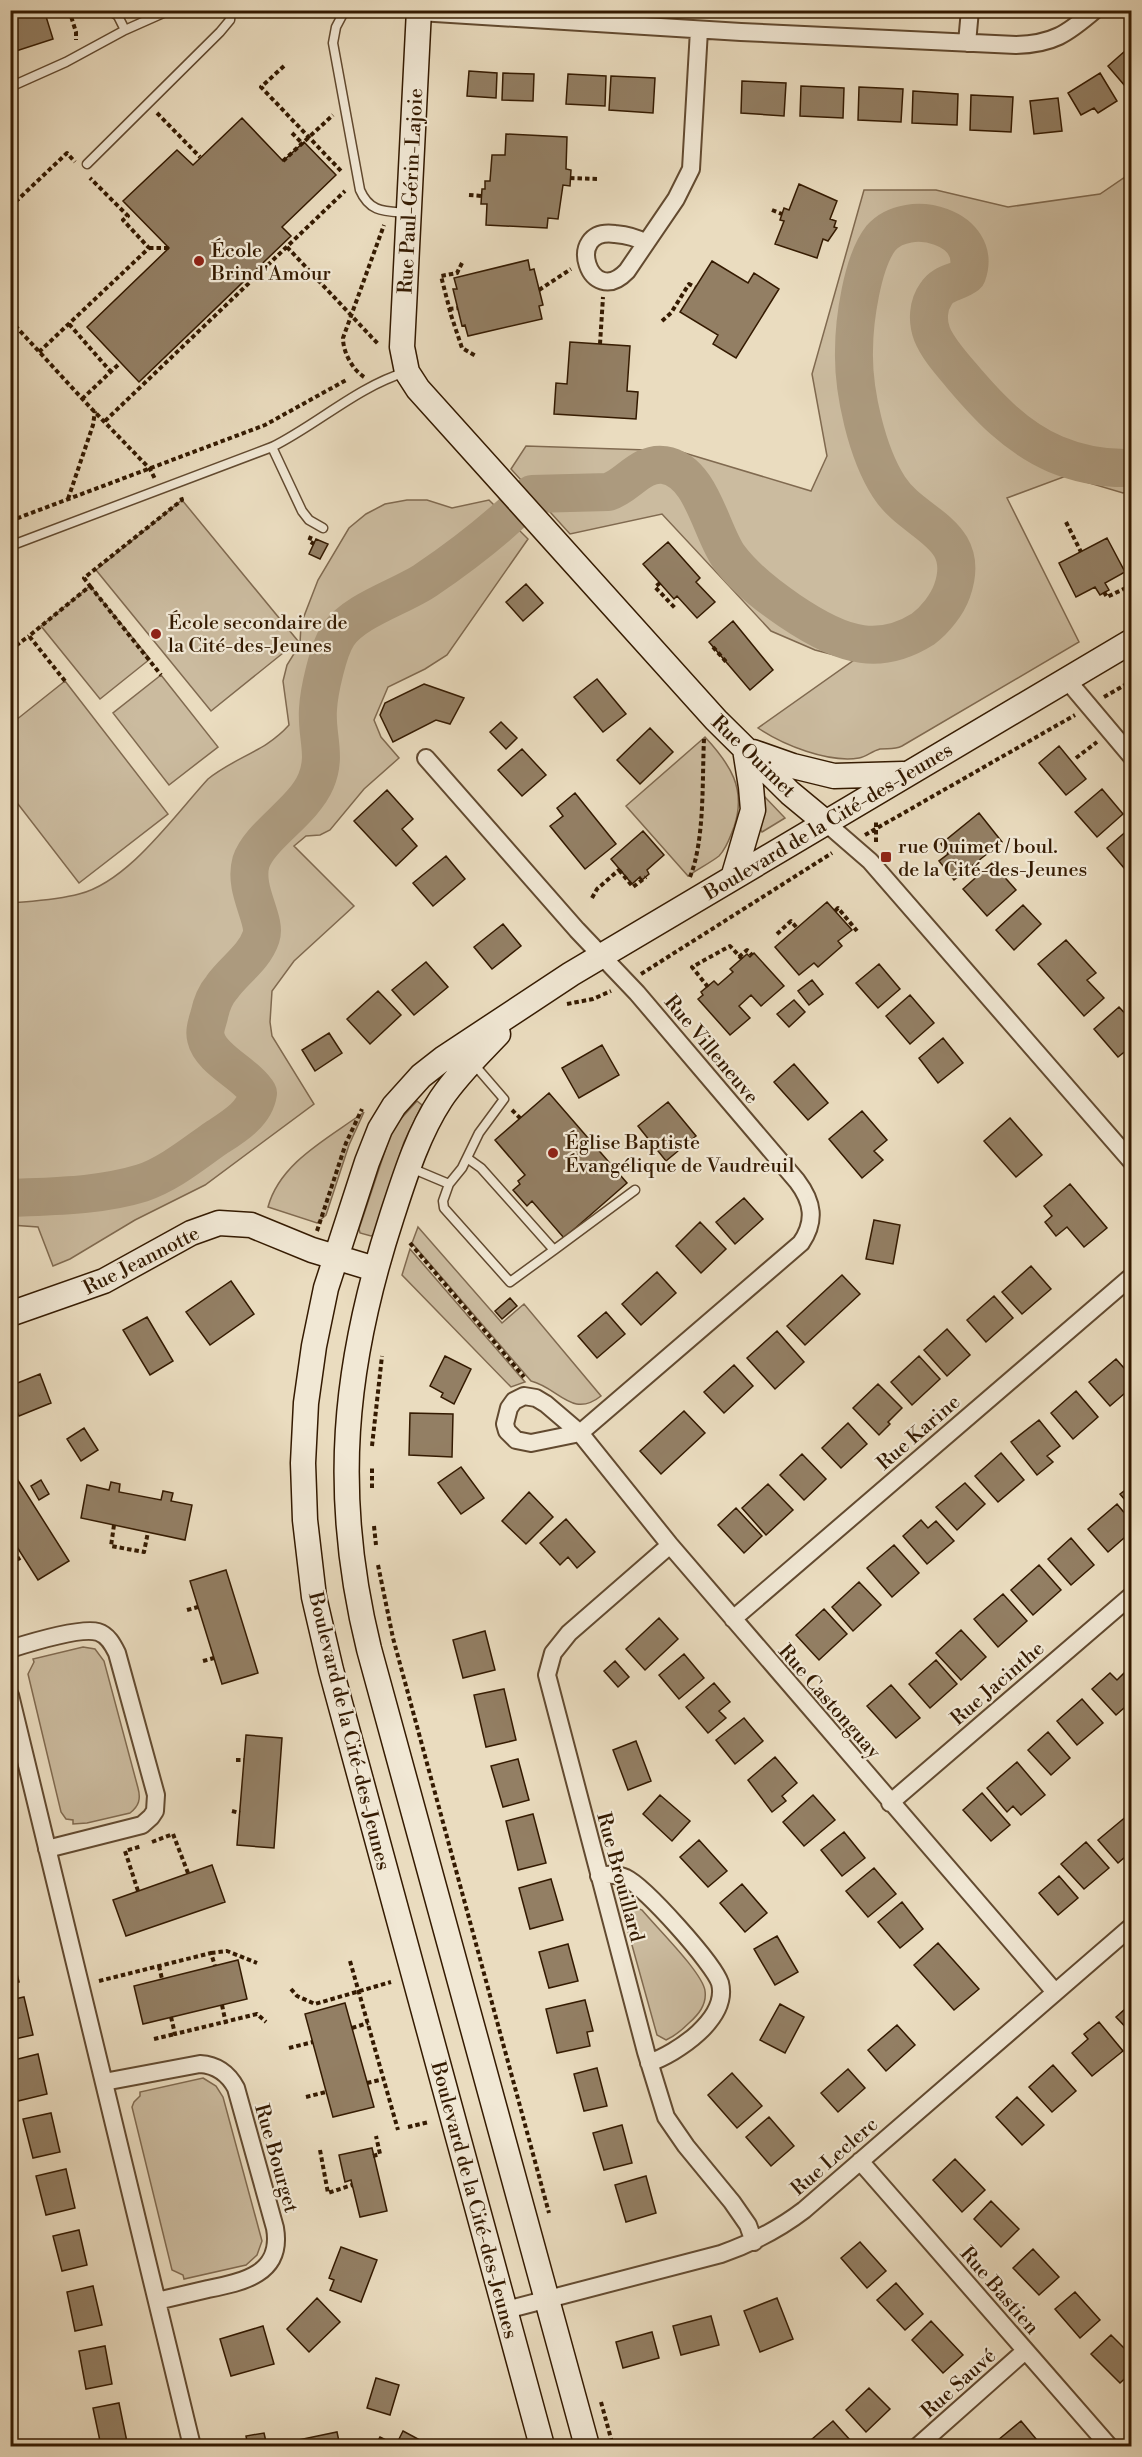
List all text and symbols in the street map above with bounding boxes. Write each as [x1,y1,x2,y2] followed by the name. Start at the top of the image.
[394,88,429,295] street label: Rue Paul-Gérin-Lajoie
[210,238,331,287] place label: École Brind'Amour
[192,254,206,268] marker: École Brind'Amour
[168,610,348,659] place label: École secondaire de la Cité-des-Jeunes
[149,627,163,641] marker: École secondaire de la Cité-des-Jeunes
[706,711,800,804] street label: Rue Ouimet
[699,738,958,907] street label: Boulevard de la Cité-des-Jeunes
[898,835,1087,883] place label: rue Ouimet / boul. de la Cité-des-Jeunes
[879,850,893,864] marker: rue Ouimet / boul. de la Cité-des-Jeunes
[658,990,764,1109] street label: Rue Villeneuve
[565,1130,794,1179] place label: Église Baptiste Évangélique de Vaudreuil
[546,1146,560,1160] marker: Église Baptiste Évangélique de Vaudreuil
[79,1221,204,1301] street label: Rue Jeannotte
[872,1390,966,1476] street label: Rue Karine
[302,1589,395,1873] street label: Boulevard de la Cité-des-Jeunes
[946,1637,1050,1732] street label: Rue Jacinthe
[772,1640,886,1765] street label: Rue Castonguay
[590,1810,649,1945] street label: Rue Brouillard
[424,2058,523,2342] street label: Boulevard de la Cité-des-Jeunes
[248,2101,303,2216] street label: Rue Bourget
[786,2113,884,2202] street label: Rue Leclerc
[954,2242,1044,2340] street label: Rue Bastien
[916,2344,1002,2424] street label: Rue Sauvé

